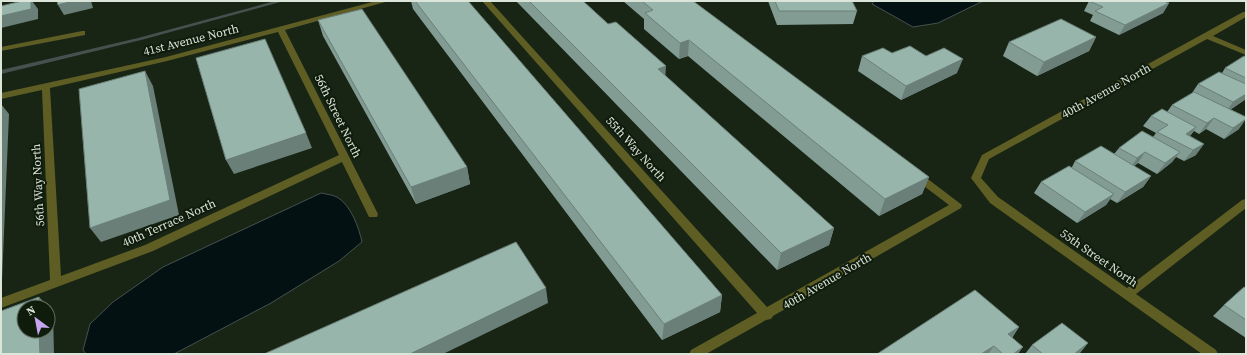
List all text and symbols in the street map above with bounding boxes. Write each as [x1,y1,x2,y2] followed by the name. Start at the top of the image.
[142,20,240,60] street label: 41st Avenue North
[1058,60,1154,122] street label: 40th Avenue North
[311,71,365,161] street label: 56th Street North
[602,113,670,185] street label: 55th Way North
[28,143,48,227] street label: 56th Way North
[120,195,218,251] street label: 40th Terrace North
[1057,225,1141,291] street label: 55th Street North
[780,249,874,313] street label: 40th Avenue North
[16,299,56,339] north arrow
[24,302,38,319] text: N

